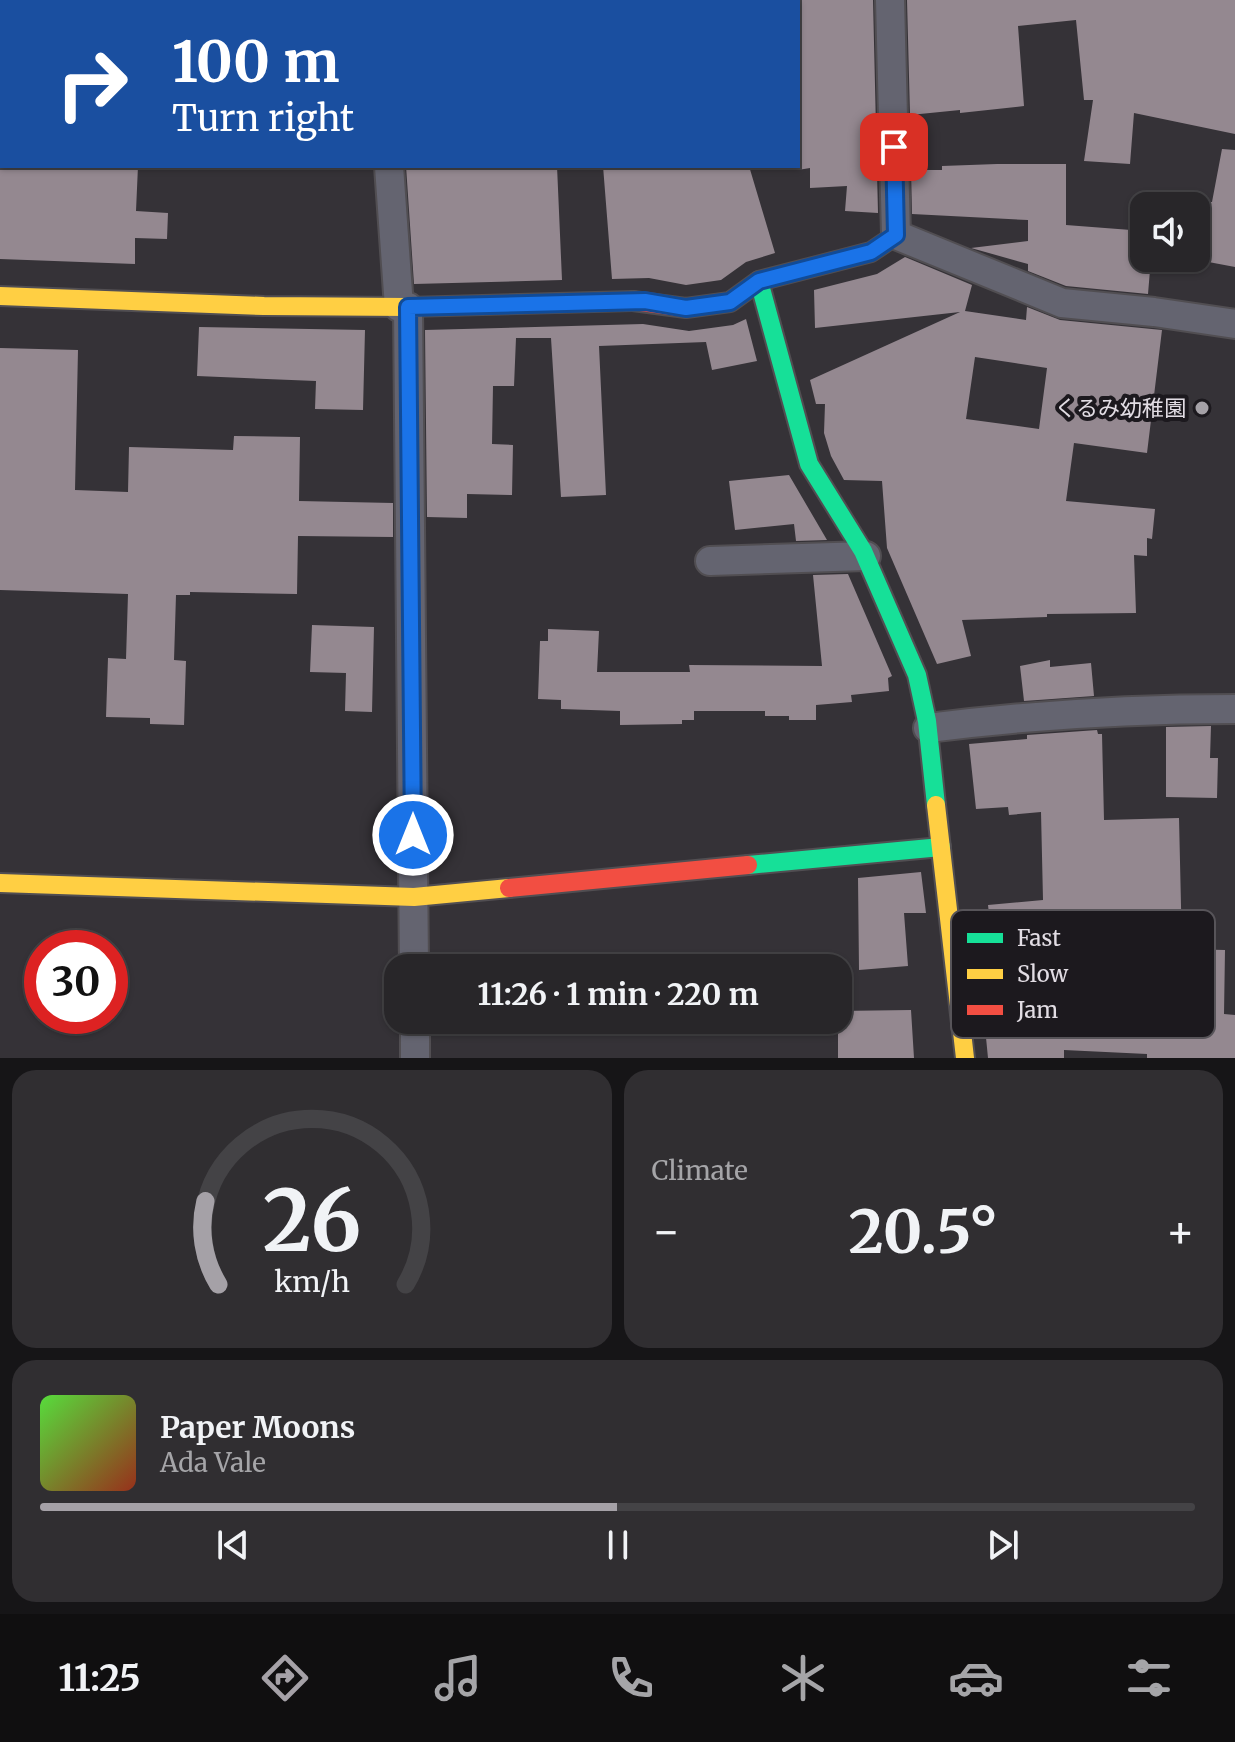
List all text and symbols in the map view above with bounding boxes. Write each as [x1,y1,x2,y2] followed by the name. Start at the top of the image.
[172,27,340,97] text: 100 m
[40,32,144,136] icon: right
[172,96,354,141] text: Turn right
[860,113,928,181] pin
[872,125,916,169] icon: arrive
[1130,192,1210,272] map controls
[1130,192,1210,272] button: sound
[1054,394,1186,422] place label: くるみ幼稚園
[1193,399,1211,417] marker: くるみ幼稚園
[371,793,455,877] position arrow
[951,910,1215,1038] legend
[1017,924,1061,952] text: Fast
[24,930,128,1034] speed limit sign: 30
[1017,960,1068,988] text: Slow
[477,975,759,1013] text: 11:26 · 1 min · 220 m
[1016,996,1058,1024] text: Jam
[652,1154,748,1187] text: Climate
[262,1169,361,1274] text: 26
[848,1194,998,1269] text: 20.5°
[652,1204,681,1259] text: −
[1166,1204,1195,1259] text: +
[274,1264,350,1300] text: km/h
[160,1408,355,1446] text: Paper Moons
[160,1446,266,1479] text: Ada Vale
[211,1523,255,1567] icon: previous
[596,1523,640,1567] icon: pause
[981,1523,1025,1567] icon: next
[257,1650,313,1706] icon: directions
[430,1650,486,1706] icon: music
[603,1650,659,1706] icon: phone
[775,1650,831,1706] icon: climate
[948,1650,1004,1706] icon: car
[1121,1650,1177,1706] icon: filters
[58,1656,141,1701] text: 11:25

